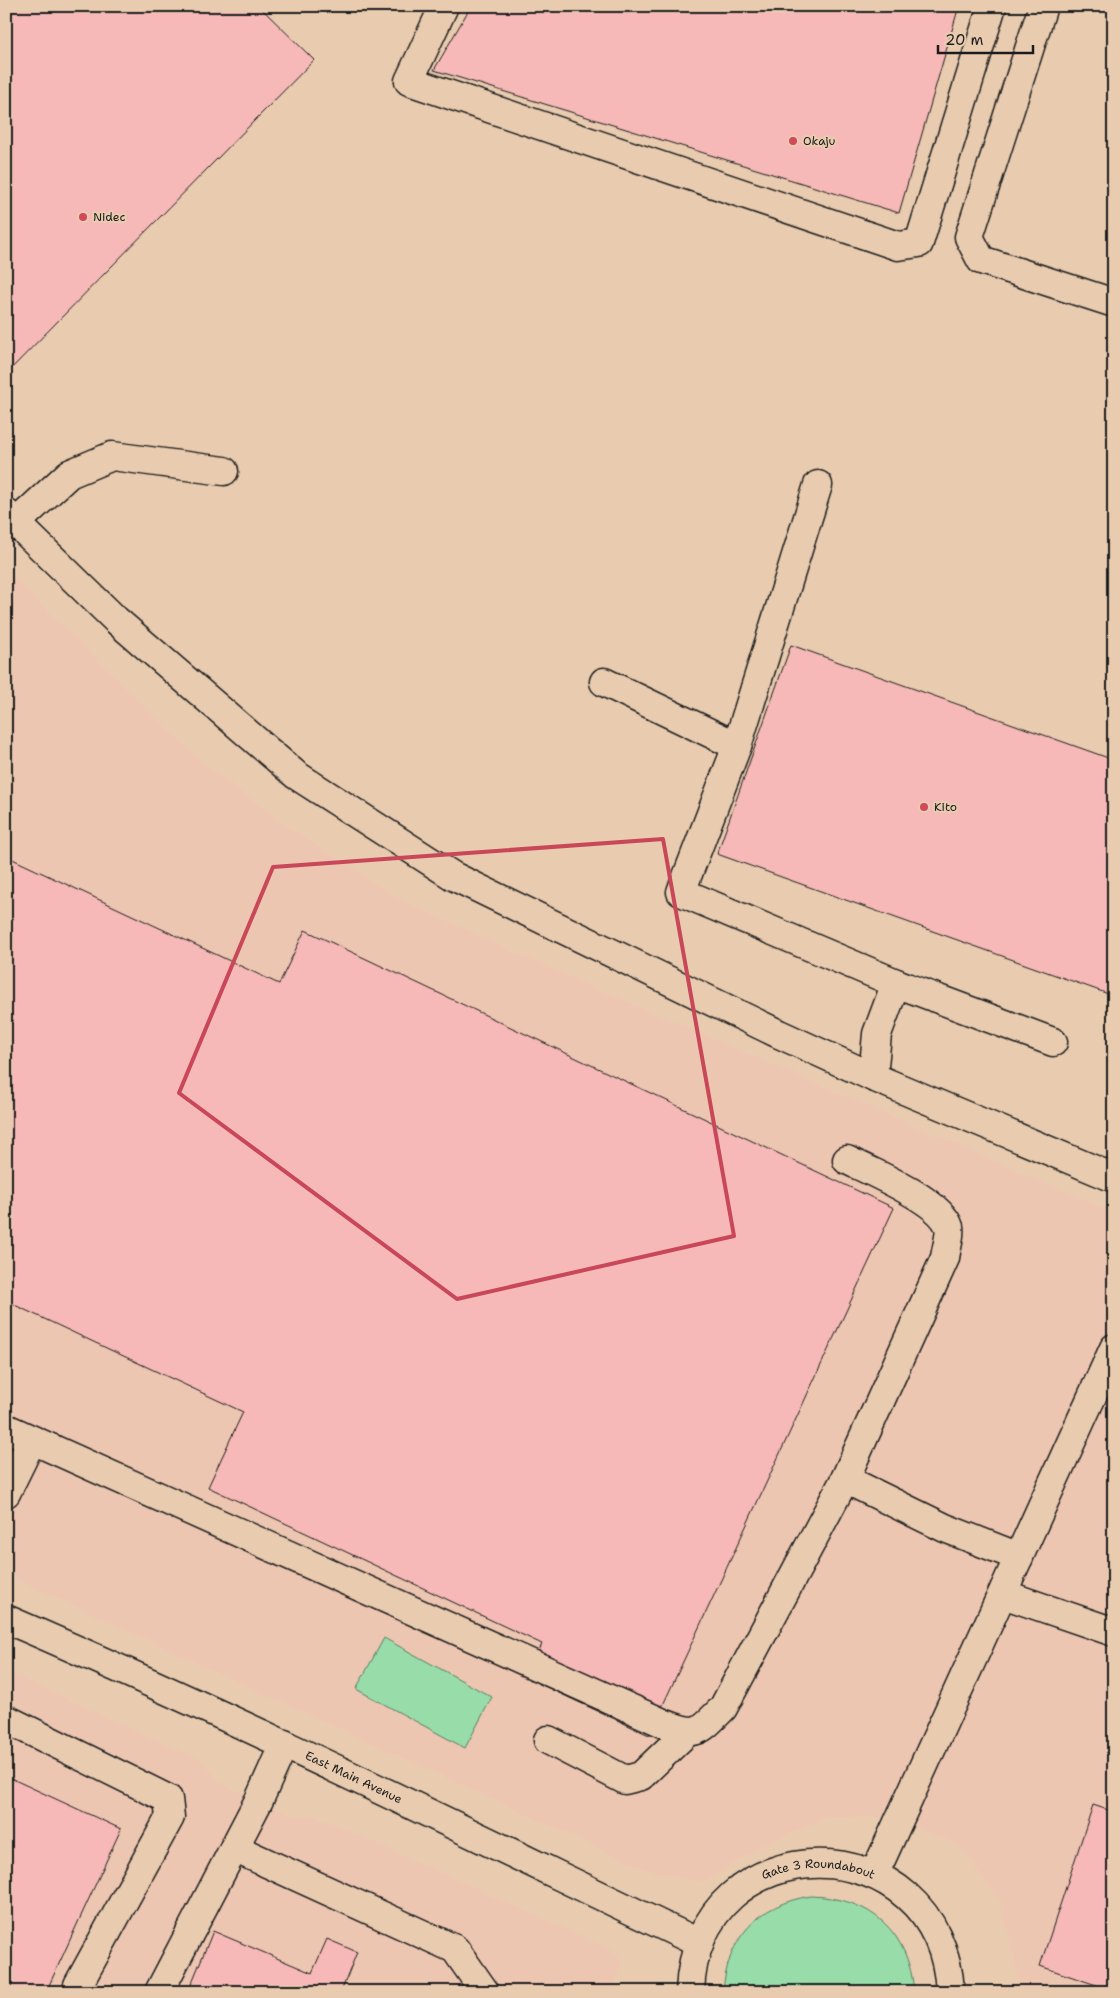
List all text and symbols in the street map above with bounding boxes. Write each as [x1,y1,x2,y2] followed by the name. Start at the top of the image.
[938,22,1032,54] scale bar
[945,30,984,50] text: 20 m
[803,133,836,149] place label: Okaju
[787,135,799,147] marker: Okaju
[93,209,126,225] place label: Nidec
[77,211,89,223] marker: Nidec
[934,799,957,815] place label: Kito
[918,801,930,813] marker: Kito
[302,1747,405,1807] street label: East Main Avenue
[759,1856,877,1883] street label: Gate 3 Roundabout

